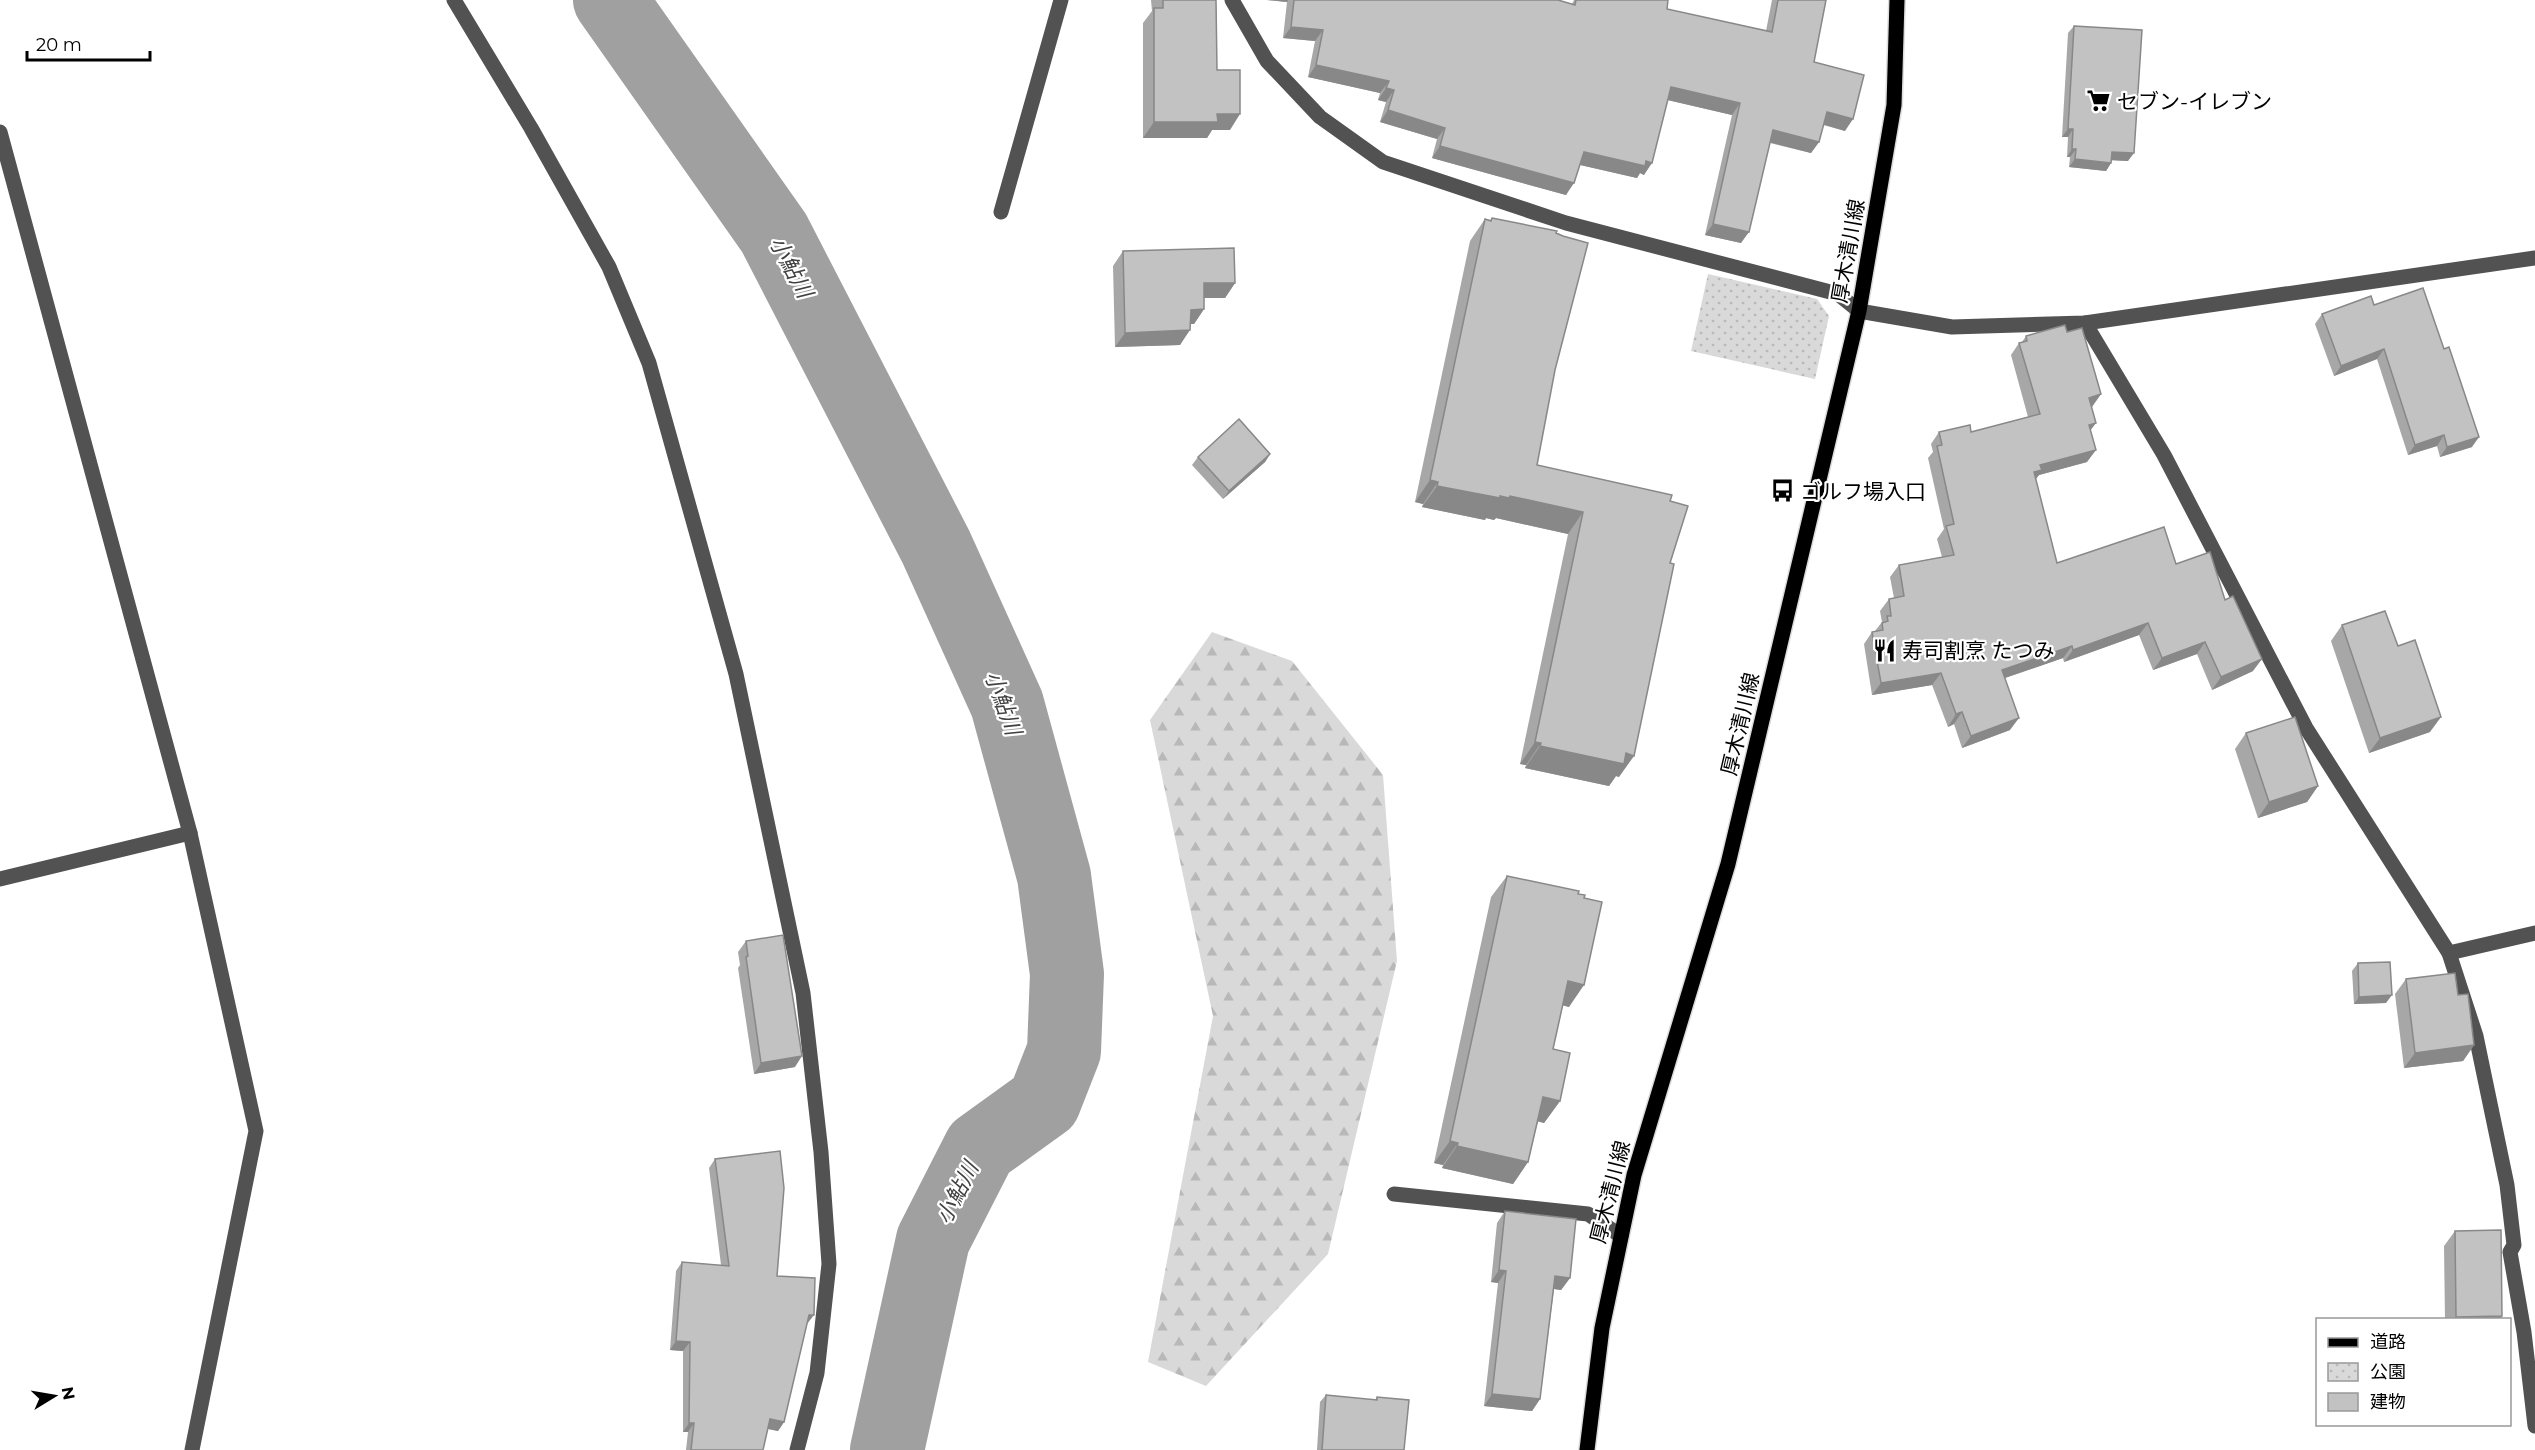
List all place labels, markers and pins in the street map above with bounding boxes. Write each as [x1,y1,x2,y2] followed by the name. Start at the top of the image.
[2086,88,2112,114] supermarket icon: セブン-イレブン
[2117,89,2272,114] place label: セブン-イレブン
[1769,478,1795,504] bus stop icon: ゴルフ場入口
[1800,479,1926,504] place label: ゴルフ場入口
[1871,637,1897,663] restaurant icon: 寿司割烹 たつみ
[1902,638,2055,663] place label: 寿司割烹 たつみ

